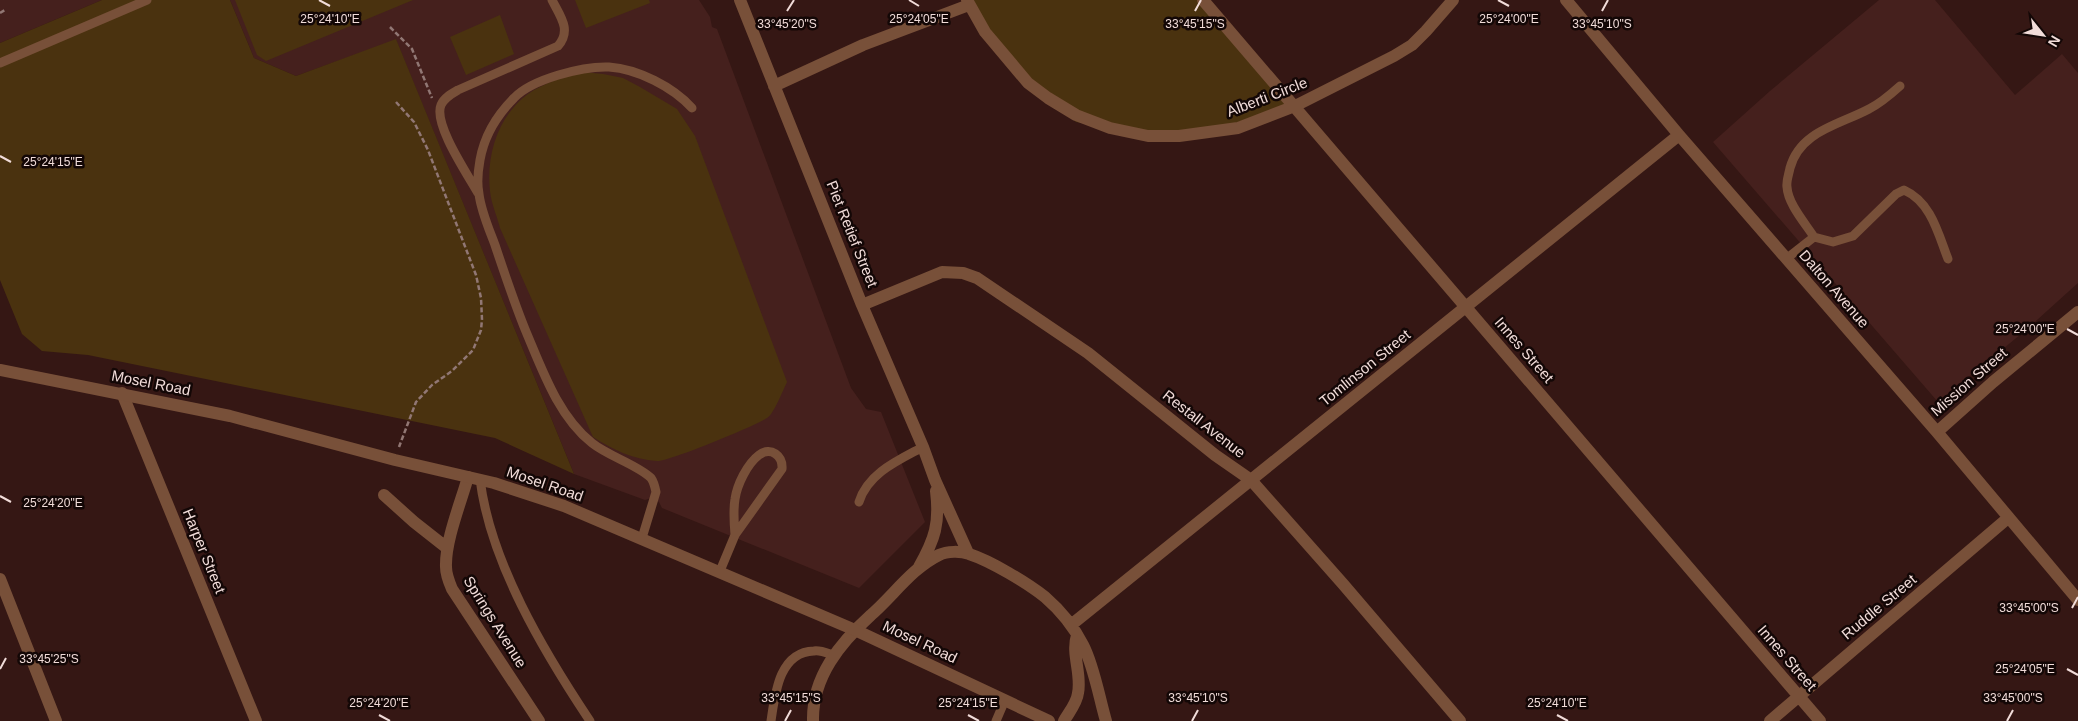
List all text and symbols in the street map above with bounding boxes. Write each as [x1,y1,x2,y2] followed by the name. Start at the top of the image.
[2018,10,2068,60] north arrow
[300,12,360,26] text: 25°24'10"E
[889,12,949,26] text: 25°24'05"E
[1479,12,1539,26] text: 25°24'00"E
[757,17,817,31] text: 33°45'20"S
[1165,17,1225,31] text: 33°45'15"S
[1572,17,1632,31] text: 33°45'10"S
[2045,33,2064,50] text: N
[1224,73,1310,120] street label: Alberti Circle
[23,155,83,169] text: 25°24'15"E
[823,178,882,290] street label: Piet Retief Street
[1796,246,1873,331] street label: Dalton Avenue
[1491,314,1558,386] street label: Innes Street
[1995,322,2055,336] text: 25°24'00"E
[1316,325,1414,409] street label: Tomlinson Street
[1927,343,2011,419] street label: Mission Street
[110,367,192,398] street label: Mosel Road
[1160,386,1249,461] street label: Restall Avenue
[505,462,586,505] street label: Mosel Road
[23,496,83,510] text: 25°24'20"E
[180,506,230,597] street label: Harper Street
[1838,570,1920,643] street label: Ruddle Street
[460,573,530,671] street label: Springs Avenue
[1999,601,2059,615] text: 33°45'00"S
[880,617,960,666] street label: Mosel Road
[1754,622,1821,694] street label: Innes Street
[19,652,79,666] text: 33°45'25"S
[1995,662,2055,676] text: 25°24'05"E
[761,691,821,705] text: 33°45'15"S
[1168,691,1228,705] text: 33°45'10"S
[1983,691,2043,705] text: 33°45'00"S
[349,696,409,710] text: 25°24'20"E
[938,696,998,710] text: 25°24'15"E
[1527,696,1587,710] text: 25°24'10"E

